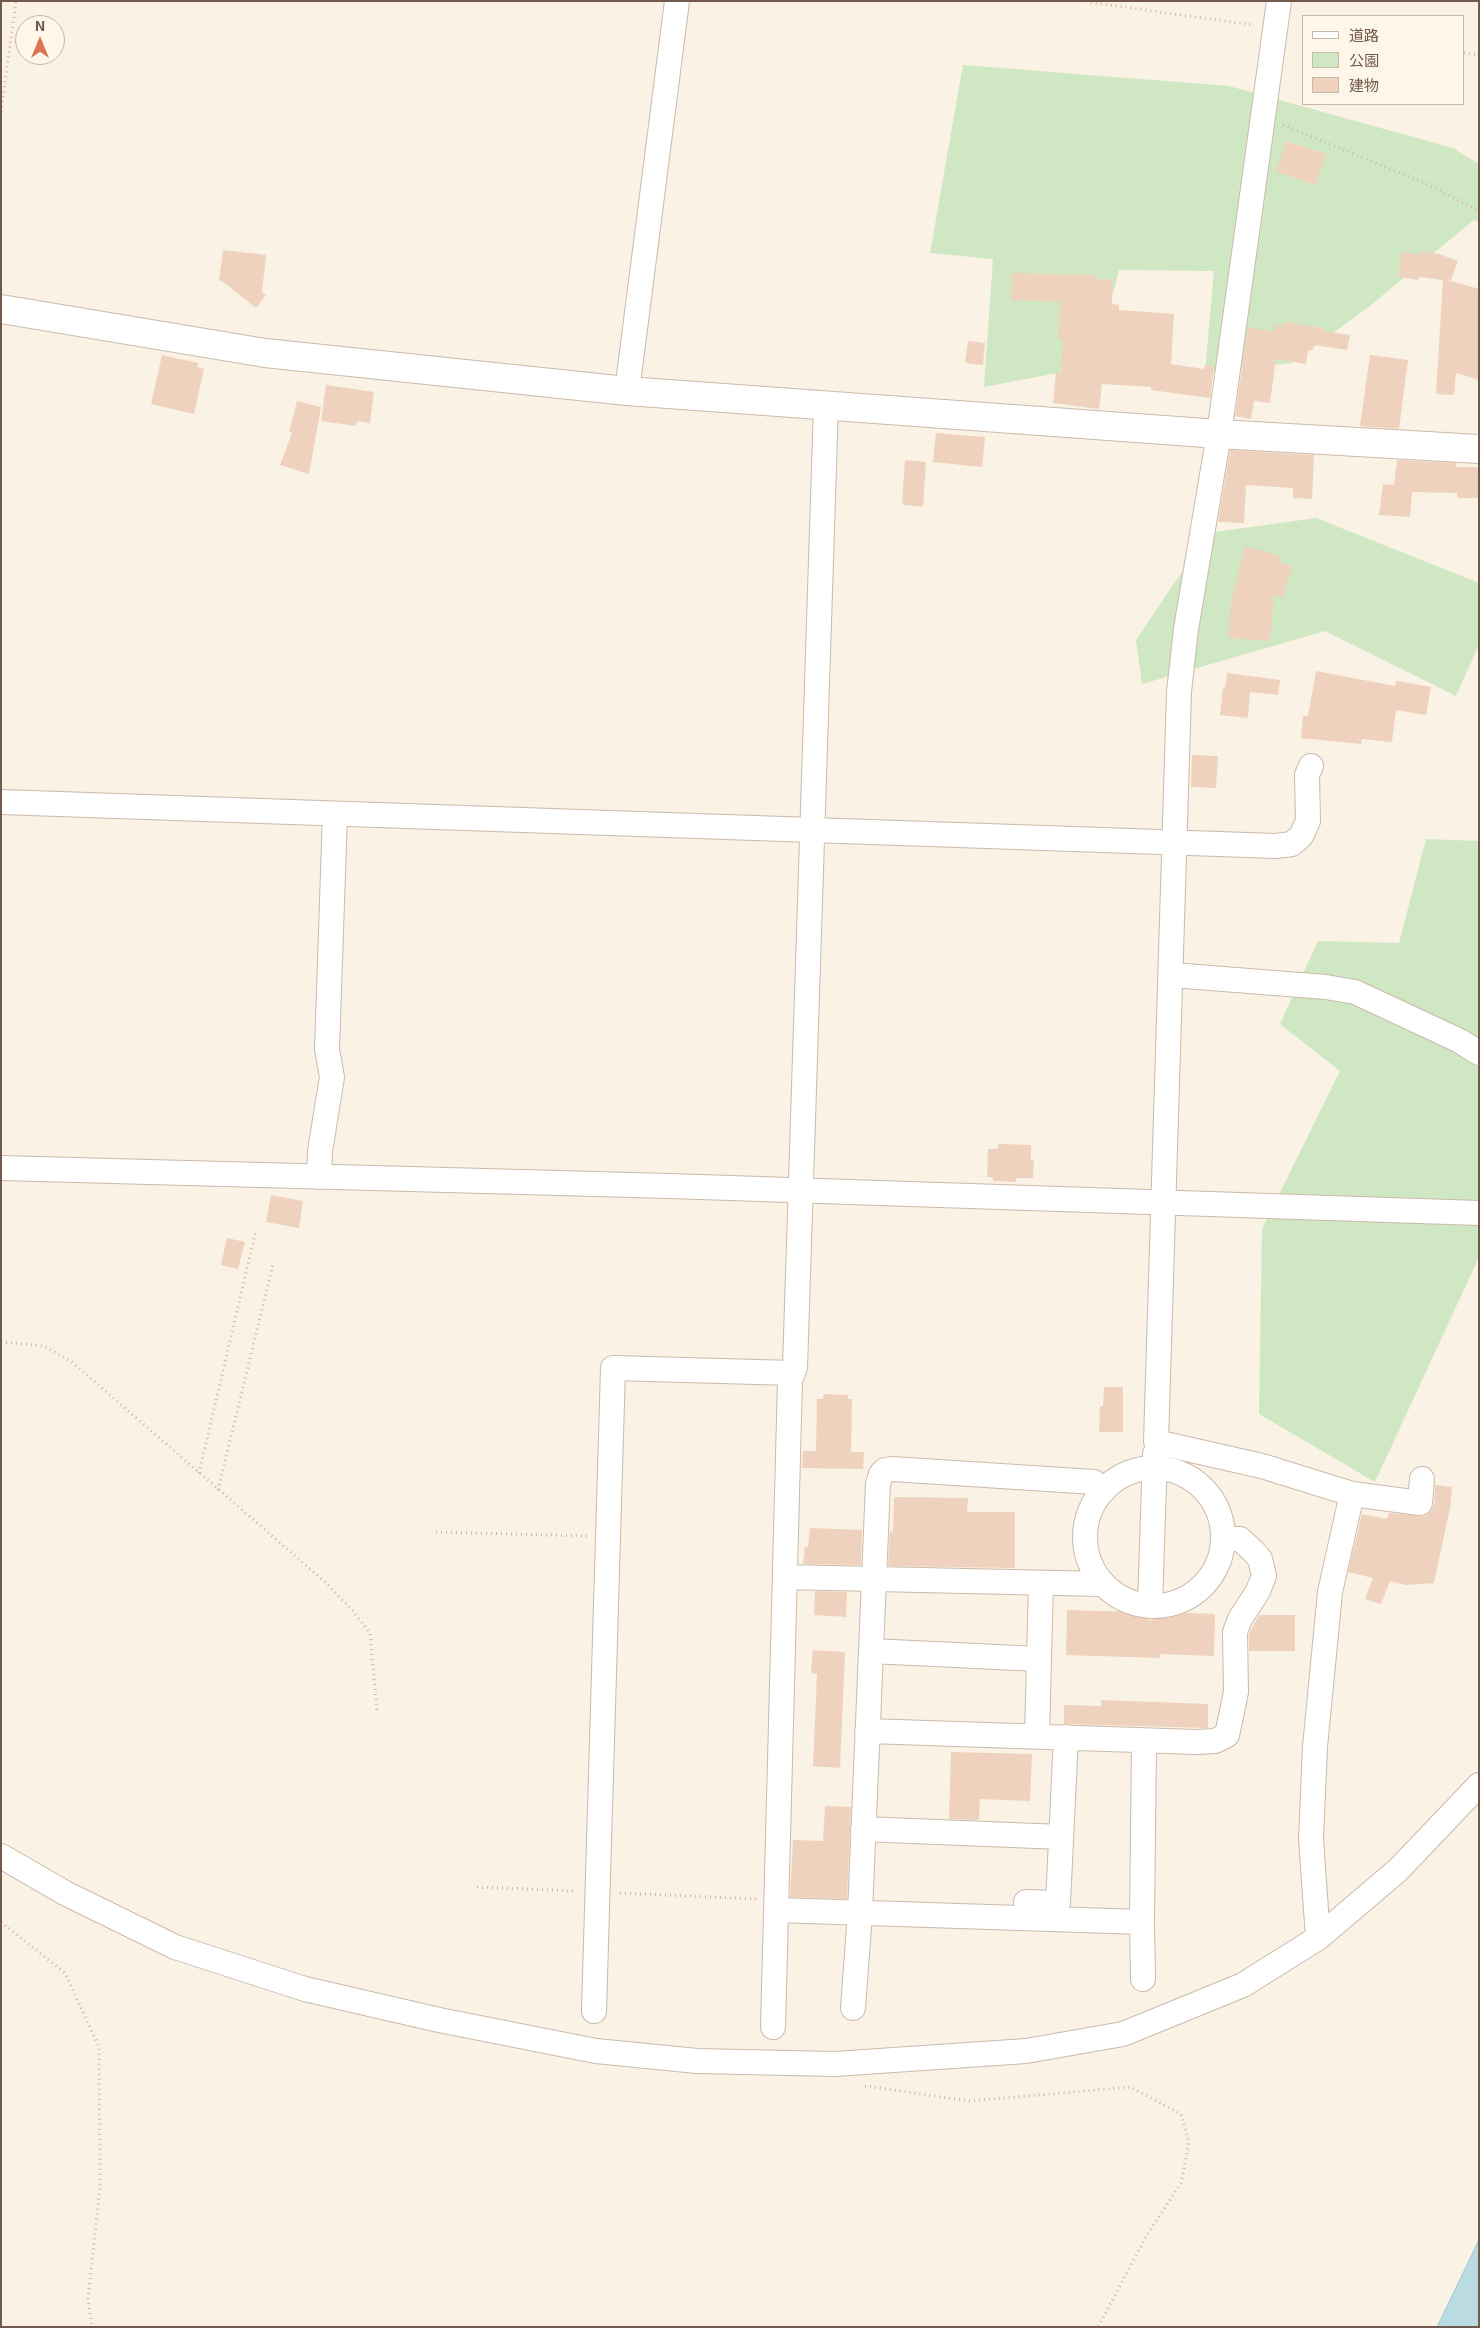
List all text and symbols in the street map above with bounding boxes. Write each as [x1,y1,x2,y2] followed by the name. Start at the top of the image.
[15,15,65,65] north arrow
[1302,15,1465,105] legend
[35,17,45,34] text: N
[1349,26,1379,44] text: 道路
[1349,51,1379,69] text: 公園
[1349,76,1379,94] text: 建物

